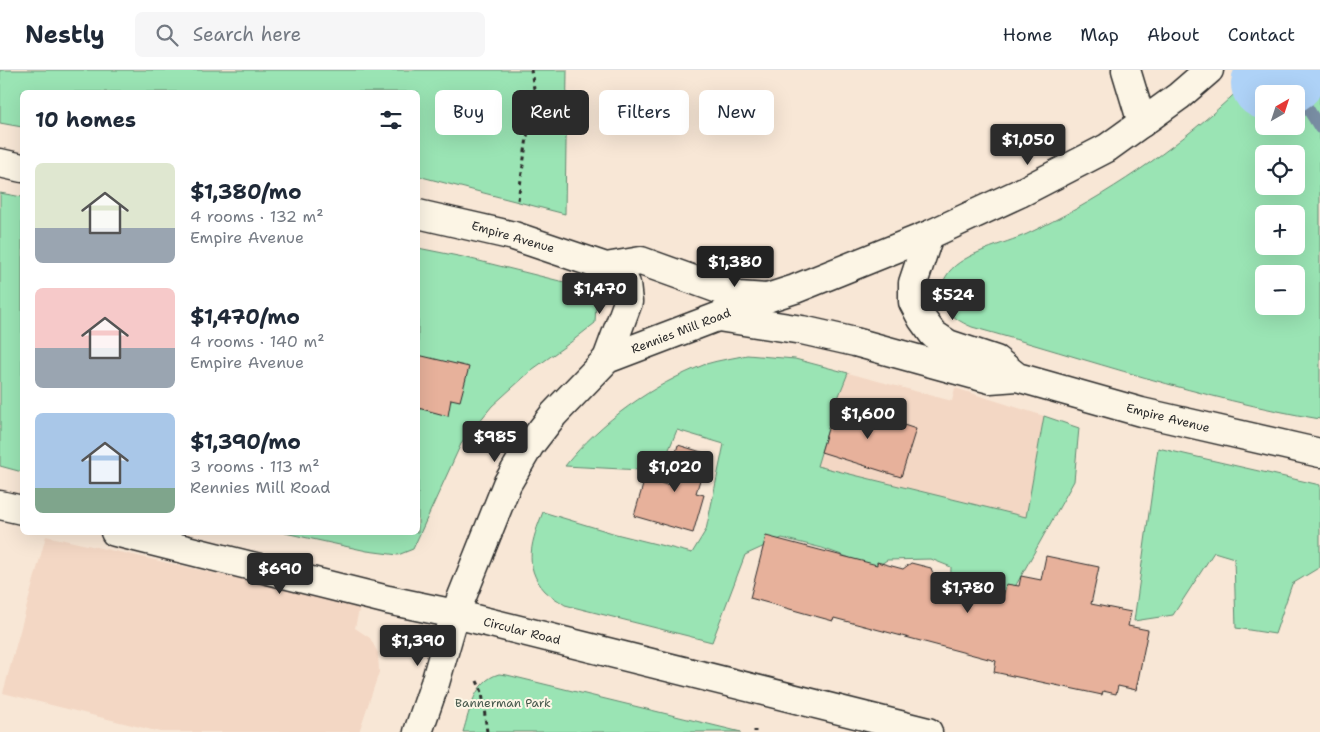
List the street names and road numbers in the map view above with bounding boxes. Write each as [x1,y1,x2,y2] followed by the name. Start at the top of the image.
[470,218,557,257] street label: Empire Avenue
[629,305,733,357] street label: Rennies Mill Road
[1125,400,1212,436] street label: Empire Avenue
[482,614,563,648] street label: Circular Road

